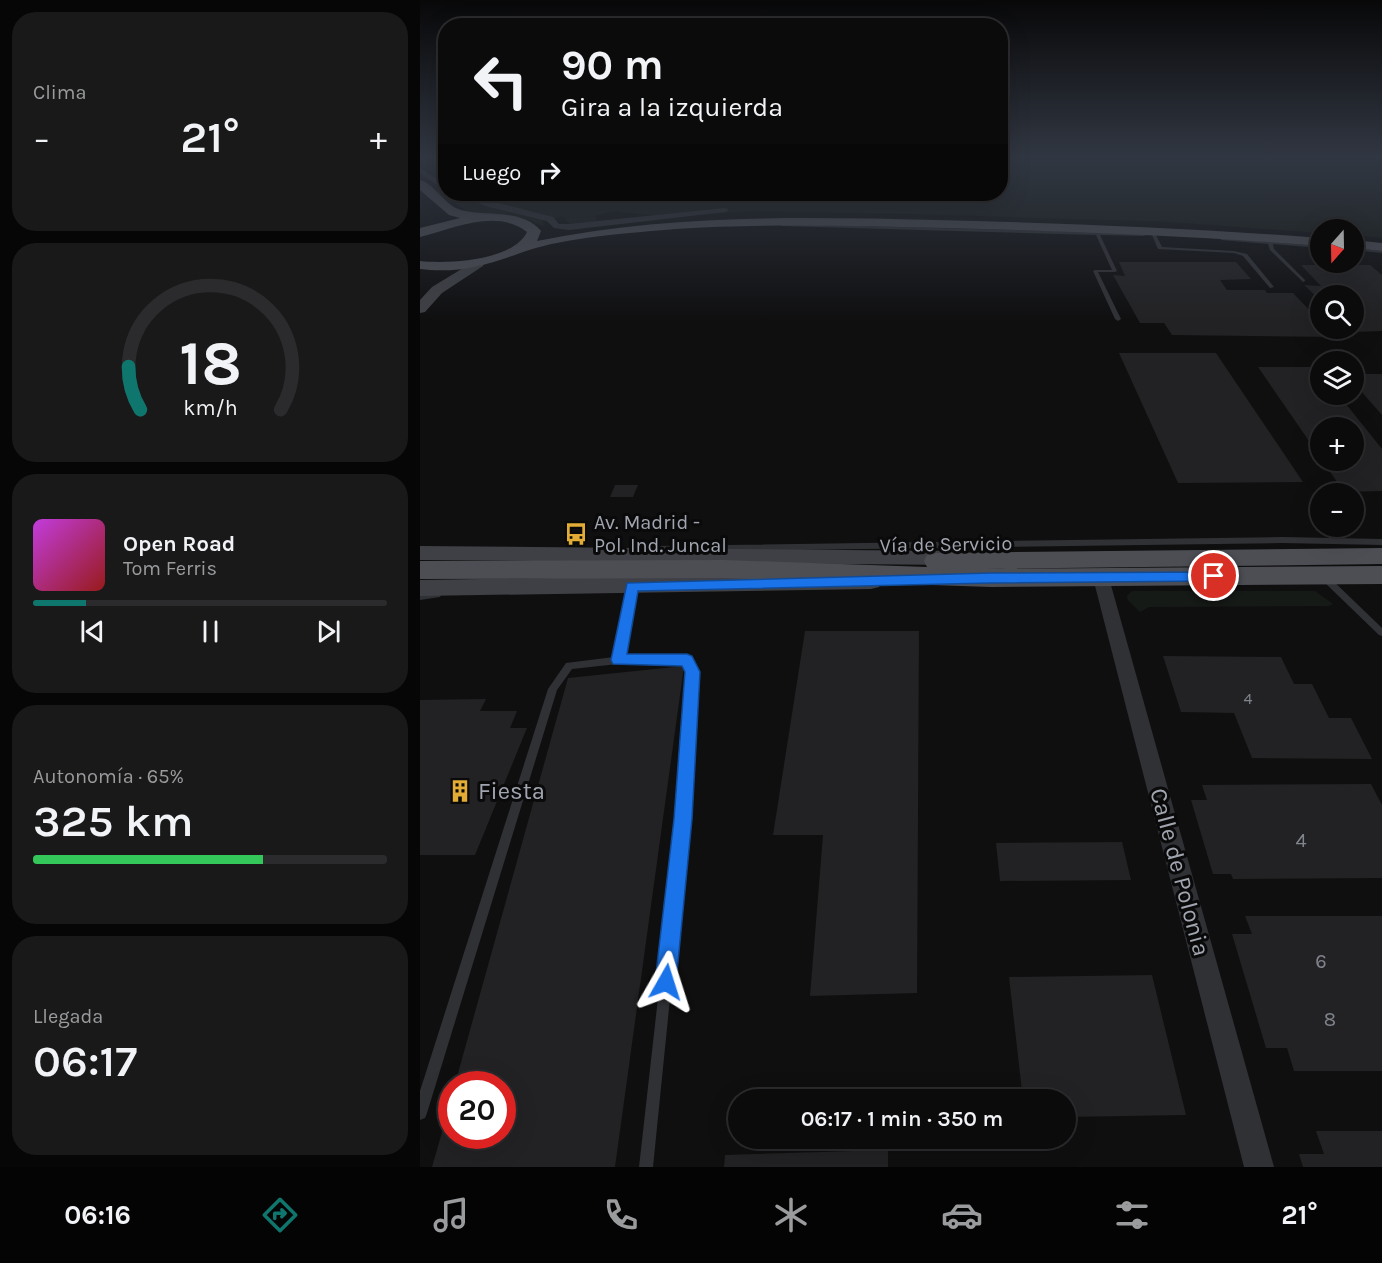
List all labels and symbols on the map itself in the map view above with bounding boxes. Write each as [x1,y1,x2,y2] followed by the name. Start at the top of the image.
[1310,219,1364,273] north arrow
[594,511,727,557] place label: Av. Madrid - Pol. Ind. Juncal
[563,521,589,547] bus stop icon: Av. Madrid - Pol. Ind. Juncal
[879,532,1013,557] street label: Vía de Servicio
[1188,550,1239,601] pin
[1244,689,1253,708] house number: 4
[478,777,545,805] place label: Fiesta
[447,778,473,804] building icon: Fiesta
[1144,785,1216,959] street label: Calle de Polonia
[1295,829,1307,852] house number: 4
[634,950,698,1014] position arrow
[1315,950,1327,973] house number: 6
[1324,1008,1336,1031] house number: 8
[438,1071,516,1149] speed limit sign: 20

